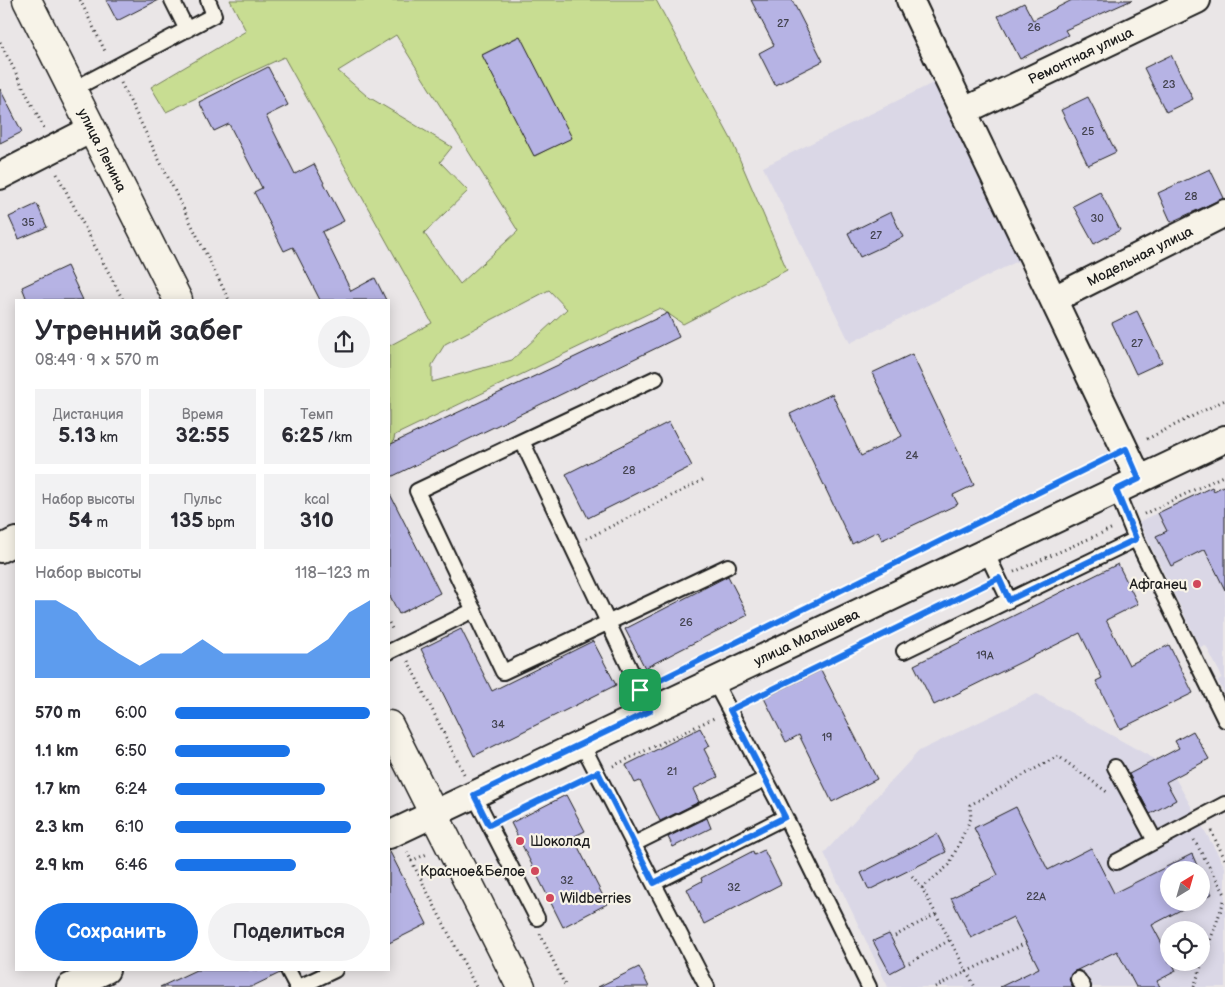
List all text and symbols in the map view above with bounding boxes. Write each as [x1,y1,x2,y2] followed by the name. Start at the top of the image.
[777,17,790,30] house number: 27
[1027,21,1041,34] house number: 26
[1025,23,1137,88] street label: Ремонтная улица
[1162,78,1176,91] house number: 23
[74,106,131,195] street label: улица Ленина
[1082,125,1094,138] house number: 25
[1185,190,1197,203] house number: 28
[1090,212,1104,225] house number: 30
[21,216,35,229] house number: 35
[1084,222,1196,290] street label: Модельная улица
[870,229,883,242] house number: 27
[35,315,243,348] text: Утренний забег
[318,316,370,368] button: share
[1131,337,1144,350] house number: 27
[35,351,159,370] text: 08:49 · 9 × 570 m
[53,406,124,423] text: Дистанция
[182,406,223,423] text: Время
[300,406,333,423] text: Темп
[58,423,96,448] text: 5.13
[175,423,230,448] text: 32:55
[281,423,324,448] text: 6:25
[96,429,118,446] text: km
[324,429,352,446] text: /km
[905,449,919,462] house number: 24
[623,464,635,477] house number: 28
[42,491,135,508] text: Набор высоты
[183,491,222,508] text: Пульс
[304,491,329,508] text: kcal
[68,508,93,533] text: 54
[170,508,203,533] text: 135
[300,508,334,533] text: 310
[93,514,108,531] text: m
[203,514,235,531] text: bpm
[35,564,142,583] text: Набор высоты
[295,564,370,583] text: 118–123 m
[1128,576,1187,593] place label: Афганец
[1191,578,1203,590] marker: Афганец
[751,605,863,670] street label: улица Малышева
[679,616,693,629] house number: 26
[976,649,994,662] house number: 19А
[619,669,661,711] pin
[626,676,654,704] icon: arrive
[35,704,81,723] text: 570 m
[115,704,147,723] text: 6:00
[491,718,505,731] house number: 34
[822,731,832,744] house number: 19
[35,742,78,761] text: 1.1 km
[115,742,147,761] text: 6:50
[667,765,677,778] house number: 21
[35,780,80,799] text: 1.7 km
[115,780,147,799] text: 6:24
[35,818,84,837] text: 2.3 km
[115,818,144,837] text: 6:10
[530,833,590,850] place label: Шоколад
[514,835,526,847] marker: Шоколад
[35,856,84,875] text: 2.9 km
[115,856,148,875] text: 6:46
[1160,861,1210,911] north arrow
[1160,861,1210,971] map controls
[420,863,525,880] place label: Красное&Белое
[529,865,541,877] marker: Красное&Белое
[560,874,574,887] house number: 32
[727,881,741,894] house number: 32
[560,890,631,907] place label: Wildberries
[1026,890,1046,903] house number: 22А
[544,892,556,904] marker: Wildberries
[35,903,198,961] button: Сохранить
[208,903,370,961] button: Поделиться
[1160,921,1210,971] button: locate

